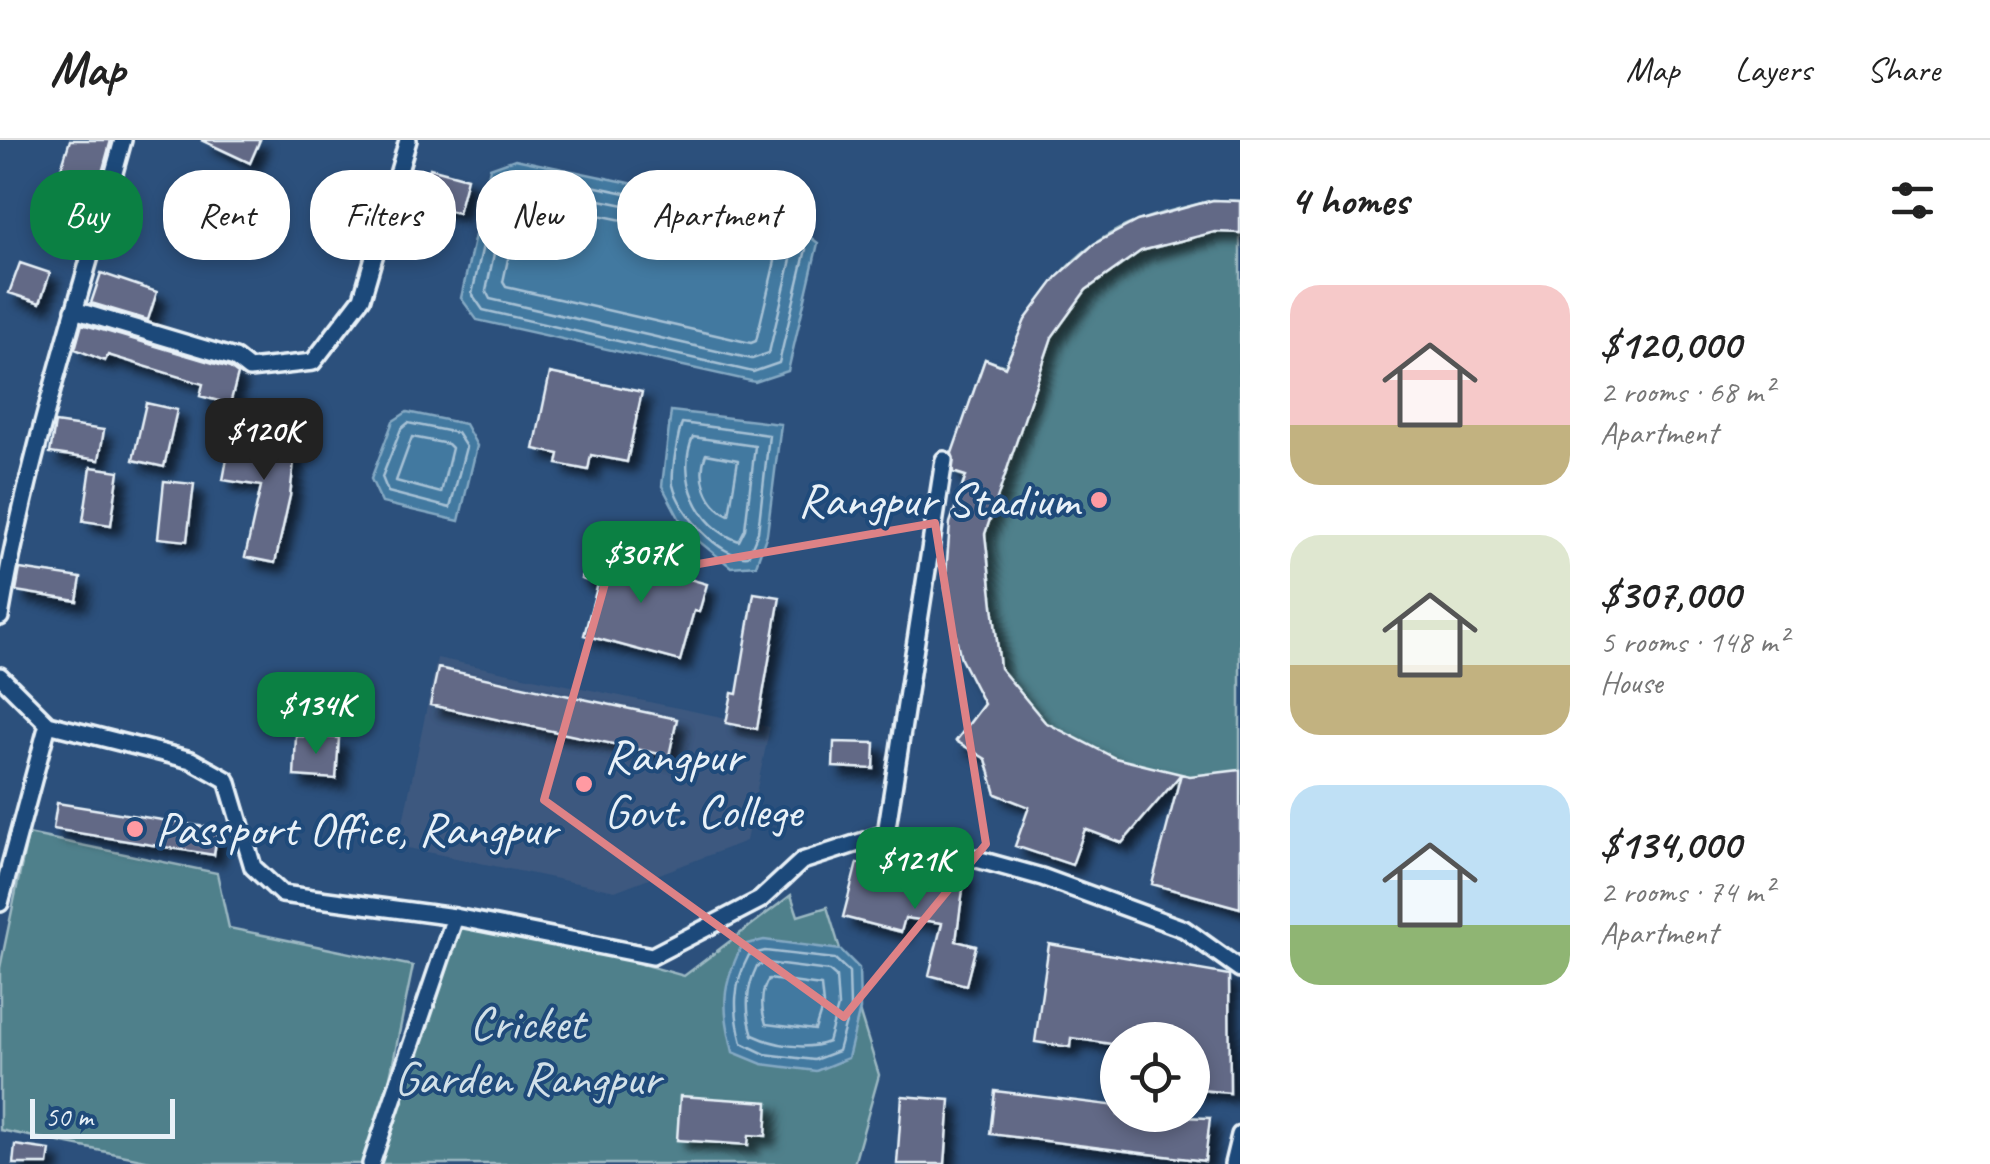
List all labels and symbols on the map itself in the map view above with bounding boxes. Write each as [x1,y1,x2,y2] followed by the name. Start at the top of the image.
[194,398,334,483] pin: $120K
[798,470,1083,530] place label: Rangpur Stadium
[1088,489,1110,511] marker: Rangpur Stadium
[571,521,711,606] pin: $307K
[246,672,386,757] pin: $134K
[604,726,805,841] place label: Rangpur Govt. College
[573,773,595,795] marker: Rangpur Govt. College
[155,799,562,859] place label: Passport Office, Rangpur
[124,818,146,840] marker: Passport Office, Rangpur
[845,827,985,912] pin: $121K
[394,993,665,1108] park label: Cricket Garden Rangpur
[30,1094,175,1138] scale bar

